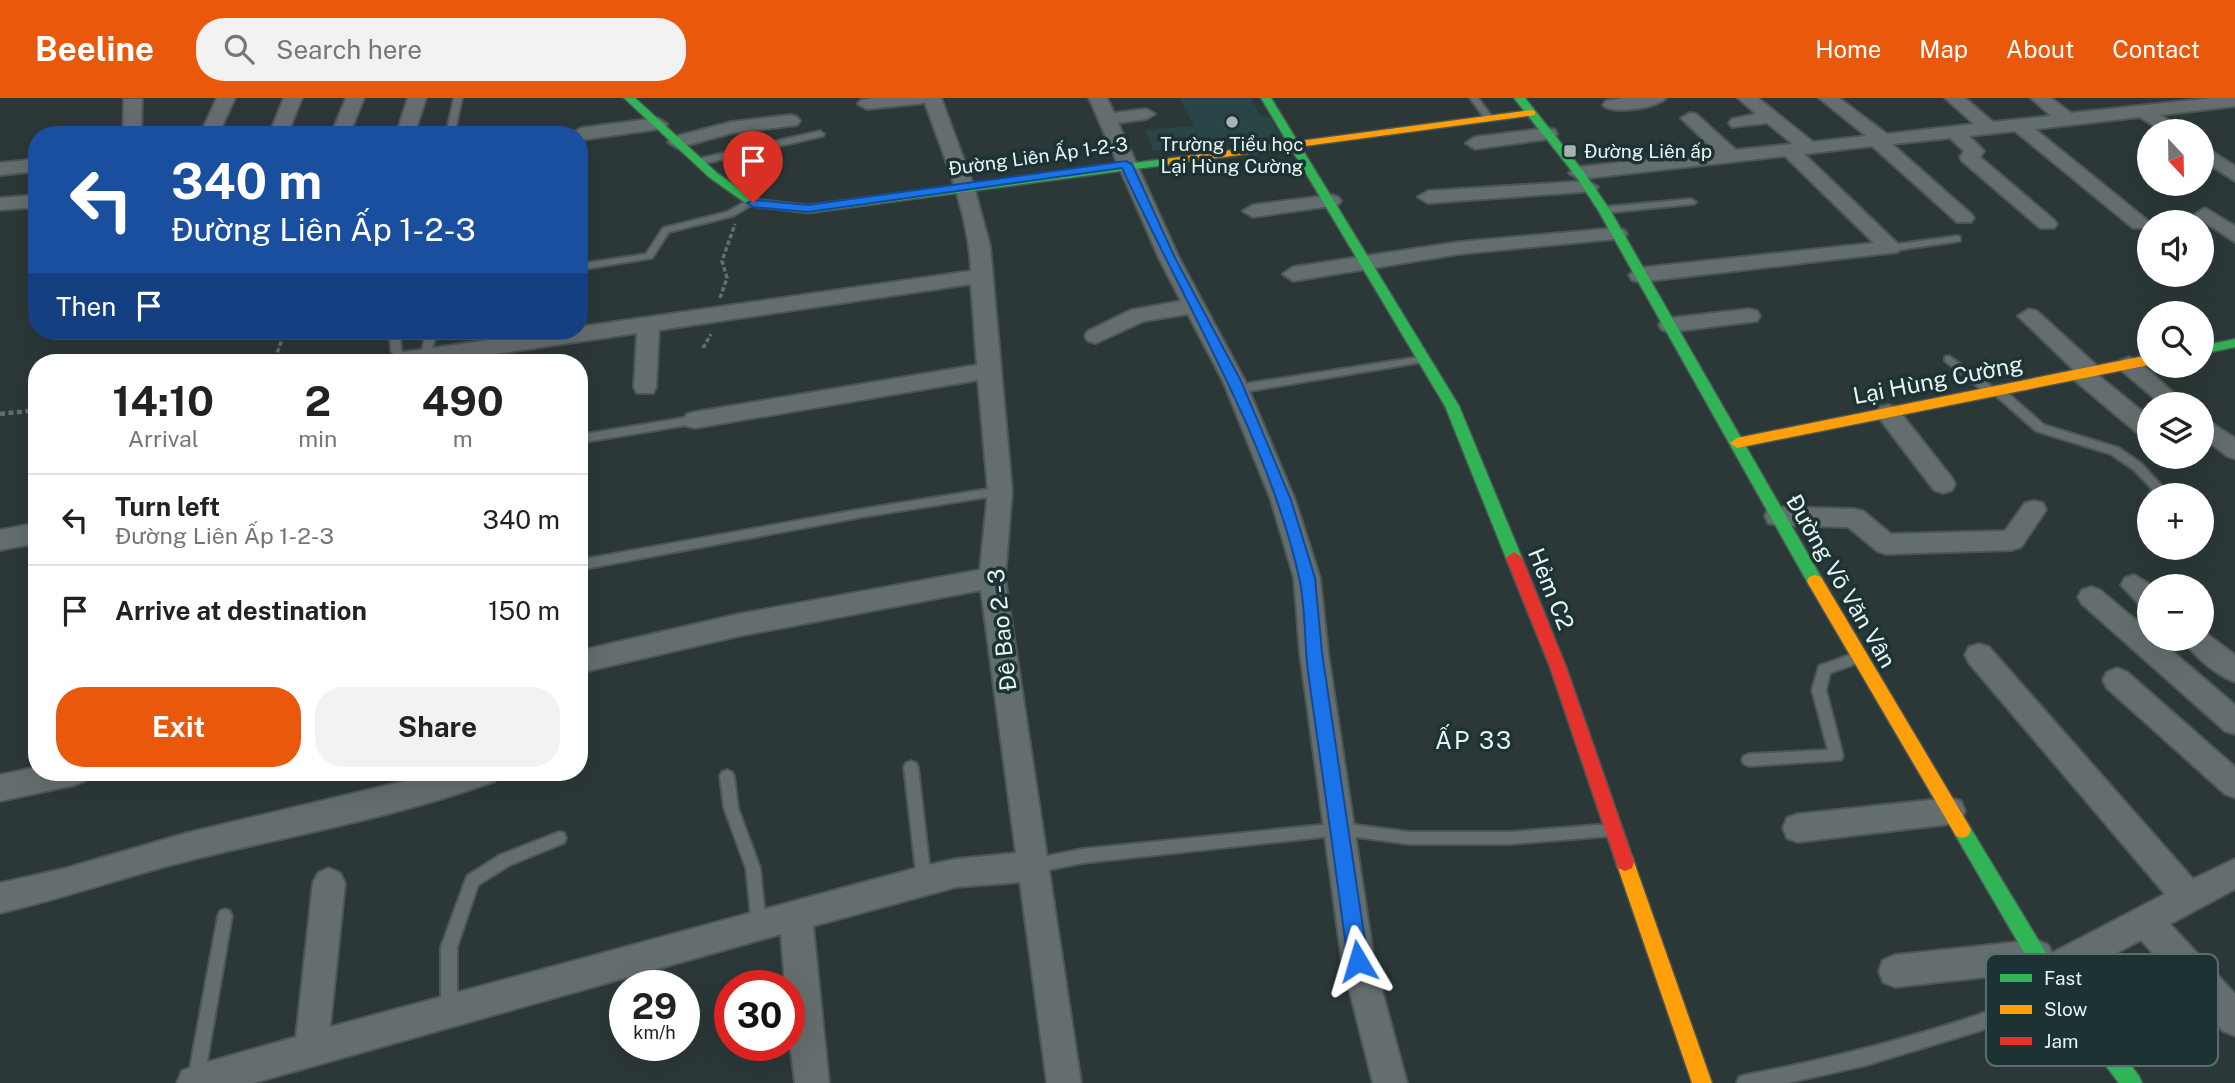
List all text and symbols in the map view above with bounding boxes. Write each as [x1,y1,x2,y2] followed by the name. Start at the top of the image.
[196,18,686,81] search box
[35,30,154,68] text: Beeline
[220,30,258,68] icon: search
[276,34,422,65] text: Search here
[1815,35,1881,63] text: Home
[1919,35,1968,63] text: Map
[2006,35,2074,63] text: About
[2112,35,2200,63] text: Contact
[1224,114,1240,130] marker: Trường Tiểu học Lại Hùng Cường
[2137,119,2214,196] north arrow
[2137,119,2214,651] map controls
[723,131,783,203] pin
[947,131,1129,179] street label: Đường Liên Ấp 1-2-3
[1160,133,1304,177] place label: Trường Tiểu học Lại Hùng Cường
[1584,140,1712,162] place label: Đường Liên ấp
[734,142,772,180] icon: arrive
[1562,143,1578,159] marker: Đường Liên ấp
[171,152,322,210] text: 340 m
[56,154,147,245] icon: left
[2137,210,2214,287] button: sound
[171,211,476,248] text: Đường Liên Ấp 1-2-3
[130,287,168,325] icon: arrive
[56,291,116,322] text: Then
[2137,301,2214,378] button: search
[1850,350,2025,409] street label: Lại Hùng Cường
[112,376,214,425] text: 14:10
[305,376,331,425] text: 2
[422,376,504,425] text: 490
[2137,392,2214,469] button: layers
[128,425,199,452] text: Arrival
[298,425,337,452] text: min
[453,425,473,452] text: m
[2137,483,2214,560] button: +
[1781,489,1902,672] street label: Đường Võ Văn Vân
[115,491,220,522] text: Turn left
[56,501,94,539] icon: left
[483,504,560,535] text: 340 m
[115,522,334,549] text: Đường Liên Ấp 1-2-3
[1523,544,1580,634] street label: Hẻm C2
[982,567,1021,693] street label: Đê Bao 2 - 3
[2137,574,2214,651] button: −
[56,592,94,630] icon: arrive
[115,595,367,626] text: Arrive at destination
[488,595,560,626] text: 150 m
[56,687,301,767] button: Exit
[315,687,560,767] button: Share
[1435,724,1513,754] district label: ẤP 33
[1321,924,1395,998] position arrow
[1986,954,2218,1066] legend
[2044,967,2082,989] text: Fast
[714,970,805,1061] speed limit sign: 30
[632,986,677,1027] text: 29
[2044,998,2088,1020] text: Slow
[633,1022,676,1043] text: km/h
[2044,1030,2078,1052] text: Jam

